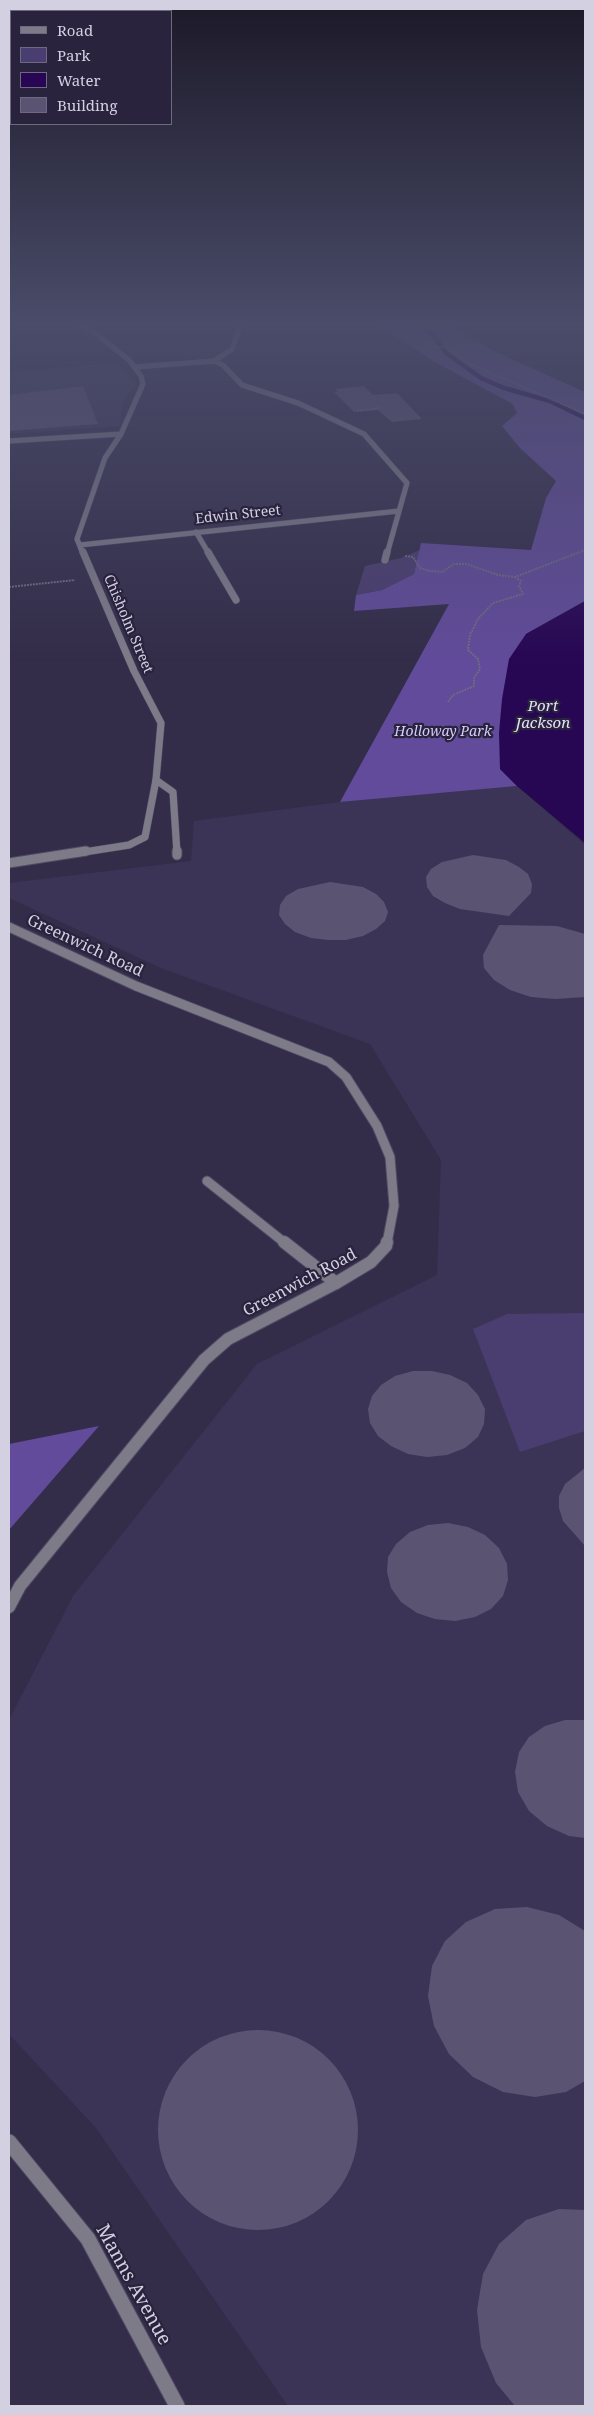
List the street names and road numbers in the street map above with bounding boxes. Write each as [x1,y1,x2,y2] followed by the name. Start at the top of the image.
[195,502,281,528] street label: Edwin Street
[100,572,156,676] street label: Chisholm Street
[24,911,146,981] street label: Greenwich Road
[240,1245,360,1321] street label: Greenwich Road
[90,2221,176,2349] street label: Manns Avenue

